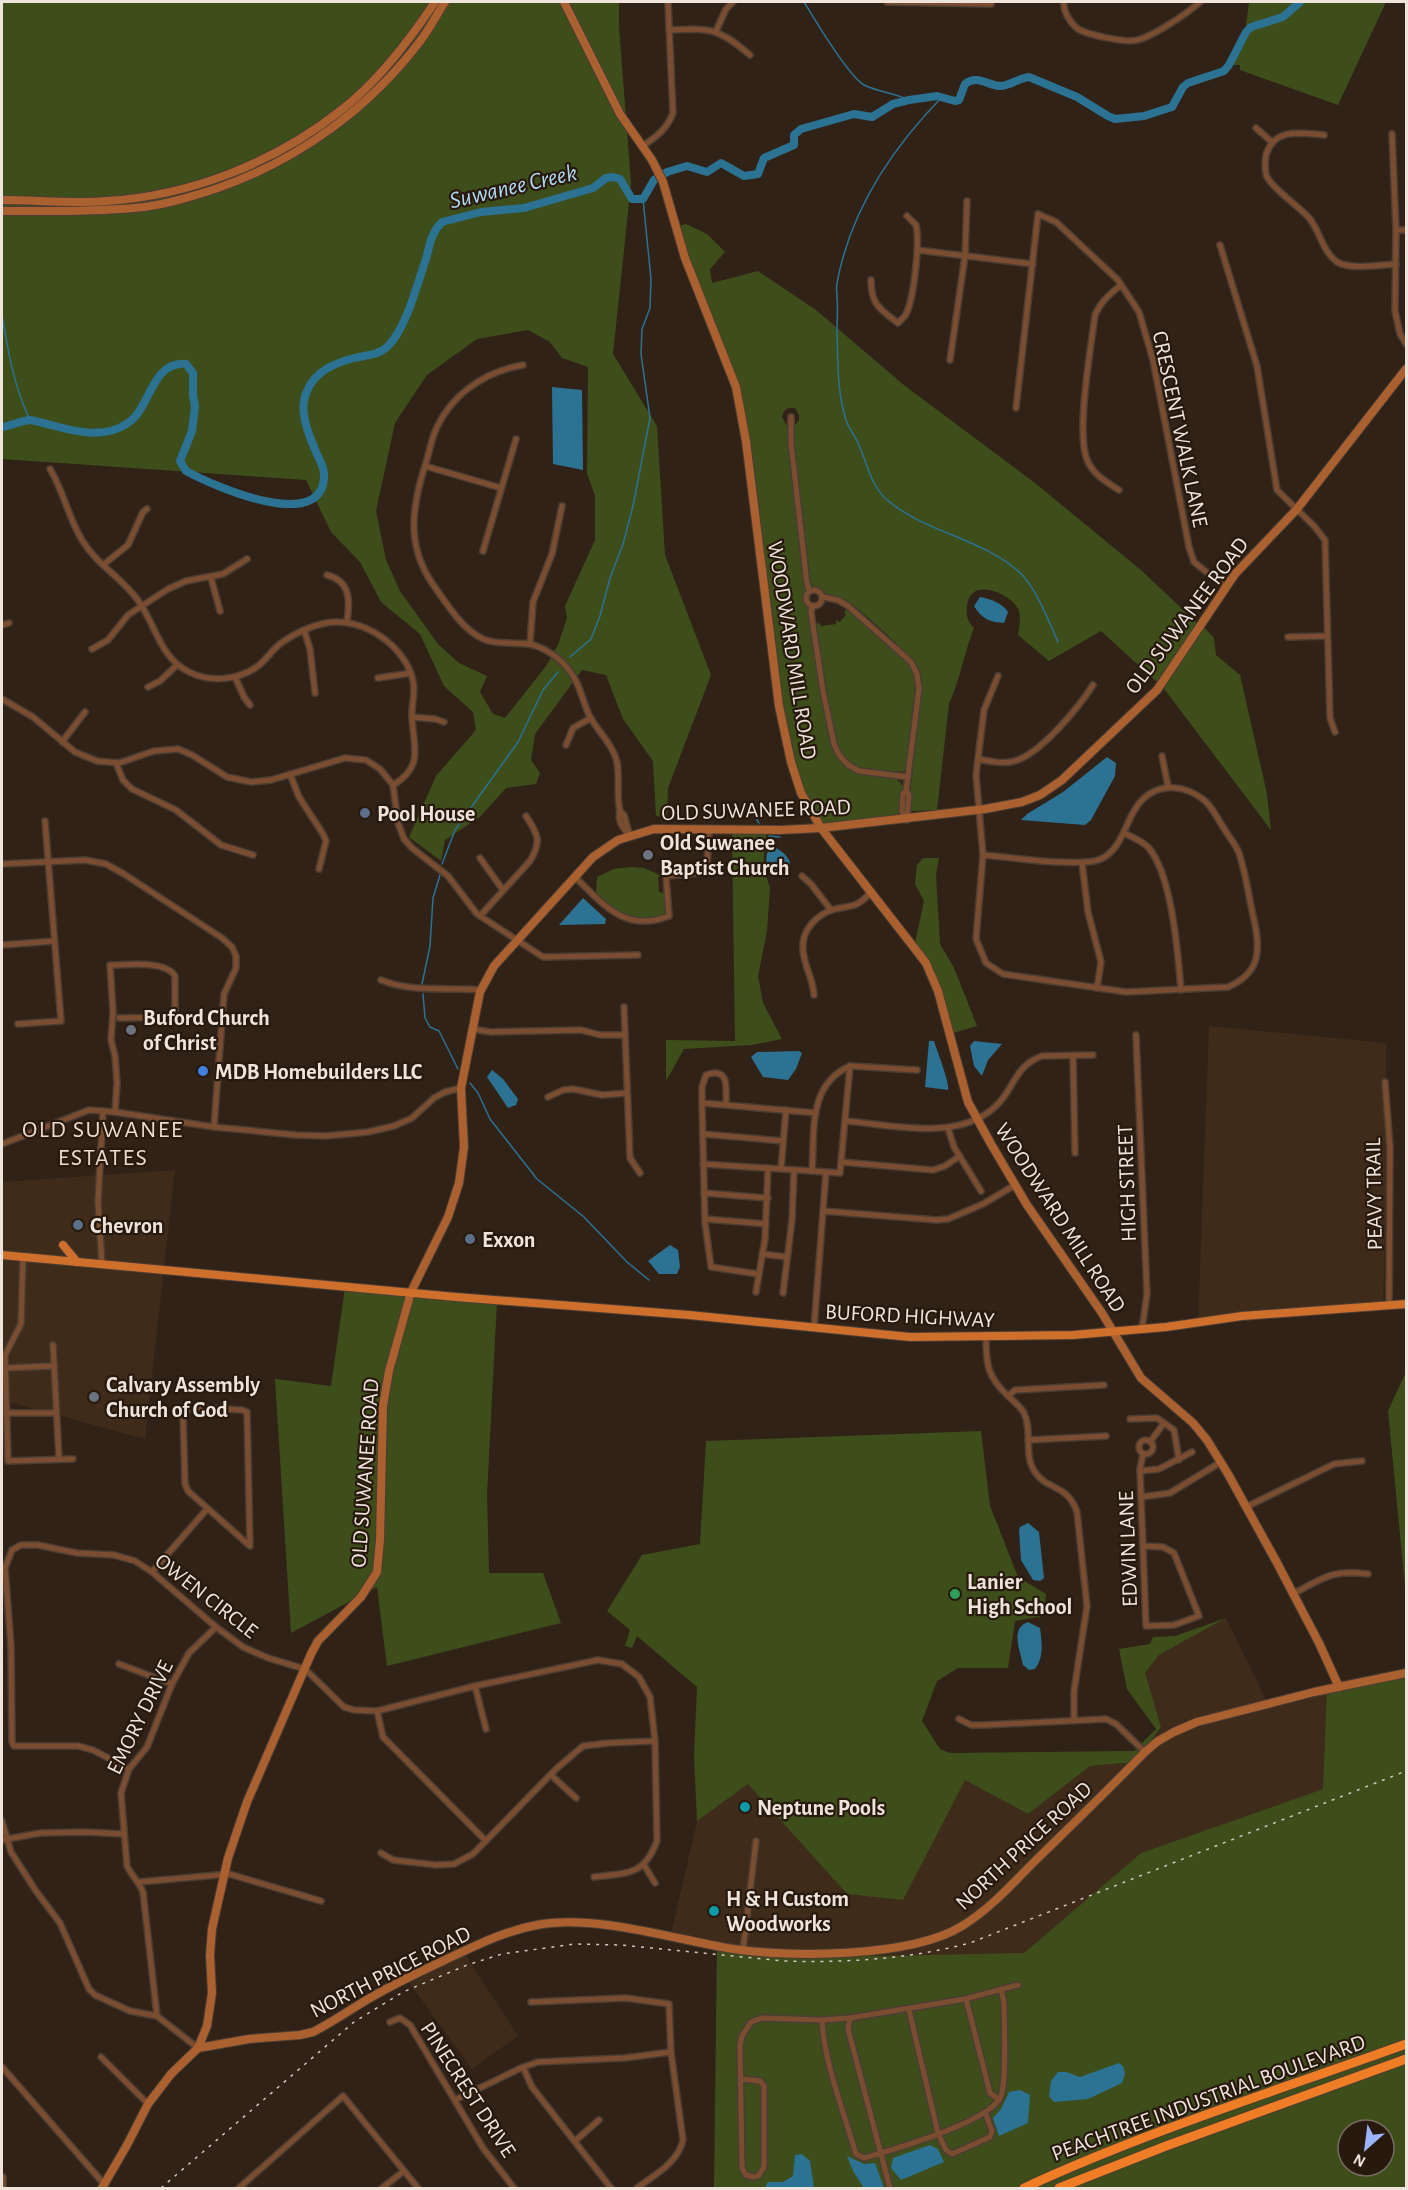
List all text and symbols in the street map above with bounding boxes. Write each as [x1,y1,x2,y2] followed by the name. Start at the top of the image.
[447,161,579,213] water label: Suwanee Creek
[1148,329,1212,530] street label: CRESCENT WALK LANE
[1121,533,1253,698] street label: OLD SUWANEE ROAD
[764,539,820,761] street label: WOODWARD MILL ROAD
[661,796,851,824] street label: OLD SUWANEE ROAD
[377,803,475,825] place label: Pool House
[358,806,372,820] marker: Pool House
[660,832,789,879] place label: Old Suwanee Baptist Church
[641,848,655,862] marker: Old Suwanee Baptist Church
[143,1007,270,1054] place label: Buford Church of Christ
[124,1023,138,1037] marker: Buford Church of Christ
[215,1061,423,1083] place label: MDB Homebuilders LLC
[196,1064,210,1078] marker: MDB Homebuilders LLC
[22,1118,184,1170] district label: OLD SUWANEE ESTATES
[991,1119,1130,1316] street label: WOODWARD MILL ROAD
[1114,1124,1140,1242] street label: HIGH STREET
[1362,1137,1386,1251] street label: PEAVY TRAIL
[90,1215,163,1237] place label: Chevron
[71,1218,85,1232] marker: Chevron
[482,1229,536,1251] place label: Exxon
[463,1232,477,1246] marker: Exxon
[824,1301,996,1331] street label: BUFORD HIGHWAY
[106,1374,260,1421] place label: Calvary Assembly Church of God
[347,1378,383,1568] street label: OLD SUWANEE ROAD
[87,1390,101,1404] marker: Calvary Assembly Church of God
[1115,1490,1141,1607] street label: EDWIN LANE
[151,1549,262,1643] street label: OWEN CIRCLE
[967,1571,1072,1618] place label: Lanier High School
[948,1587,962,1601] marker: Lanier High School
[103,1657,177,1778] street label: EMORY DRIVE
[951,1777,1096,1914] street label: NORTH PRICE ROAD
[757,1797,885,1819] place label: Neptune Pools
[738,1800,752,1814] marker: Neptune Pools
[726,1888,849,1935] place label: H & H Custom Woodworks
[707,1904,721,1918] marker: H & H Custom Woodworks
[307,1922,474,2022] street label: NORTH PRICE ROAD
[416,2018,520,2161] street label: PINECREST DRIVE
[1047,2028,1369,2166] street label: PEACHTREE INDUSTRIAL BOULEVARD
[1336,2118,1396,2178] north arrow

